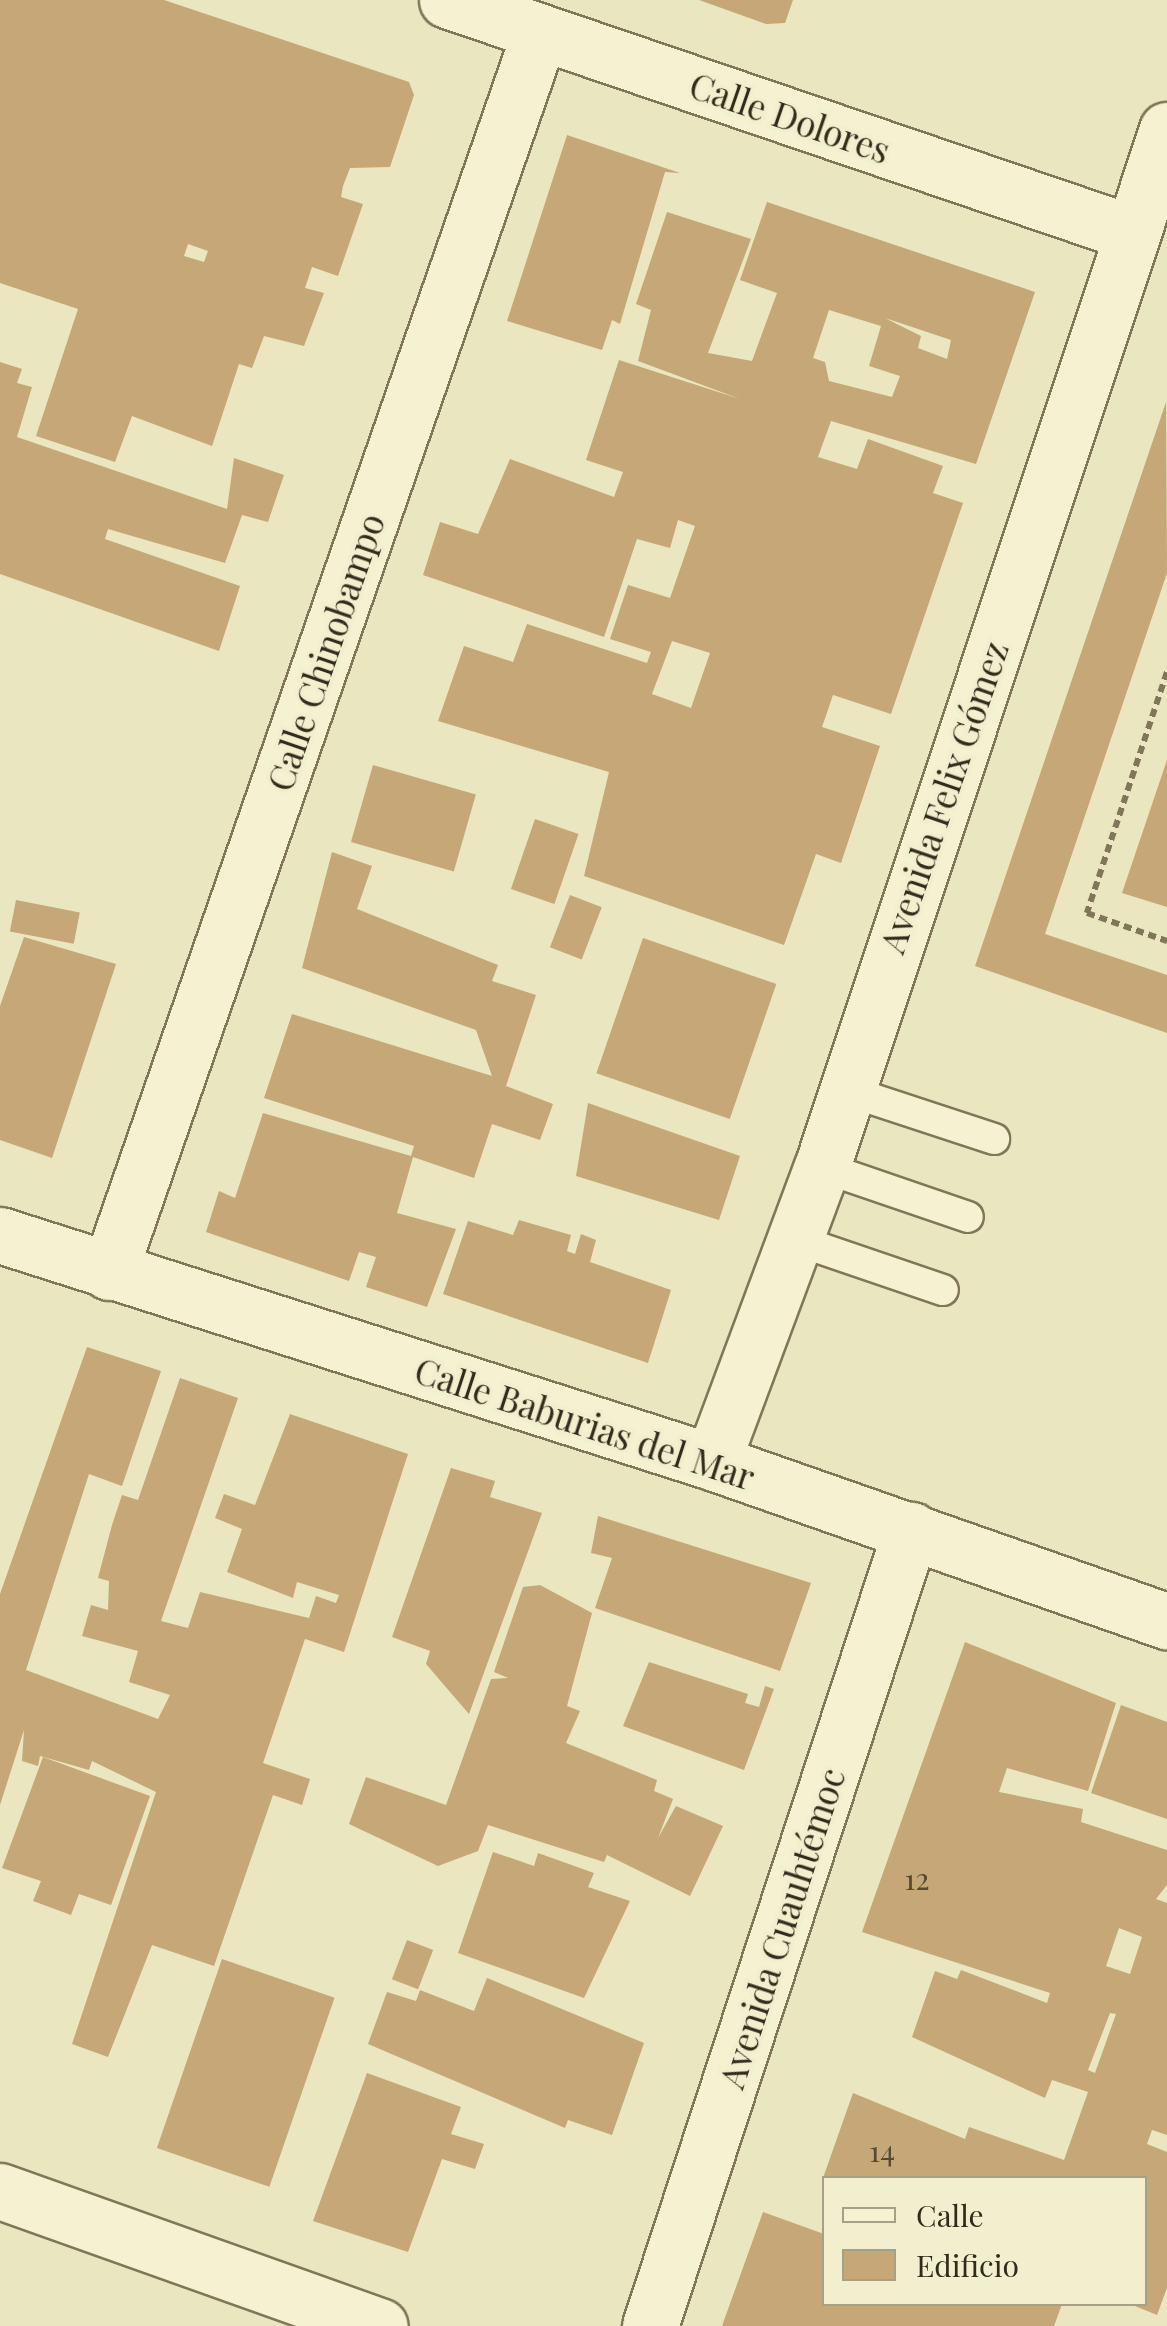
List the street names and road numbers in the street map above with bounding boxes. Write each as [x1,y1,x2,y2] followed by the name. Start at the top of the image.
[684,63,896,171] street label: Calle Dolores
[258,508,392,796] street label: Calle Chinobampo
[870,635,1016,959] street label: Avenida Felix Gómez
[410,1348,760,1498] street label: Calle Baburias del Mar
[709,1763,853,2093] street label: Avenida Cuauhtémoc

